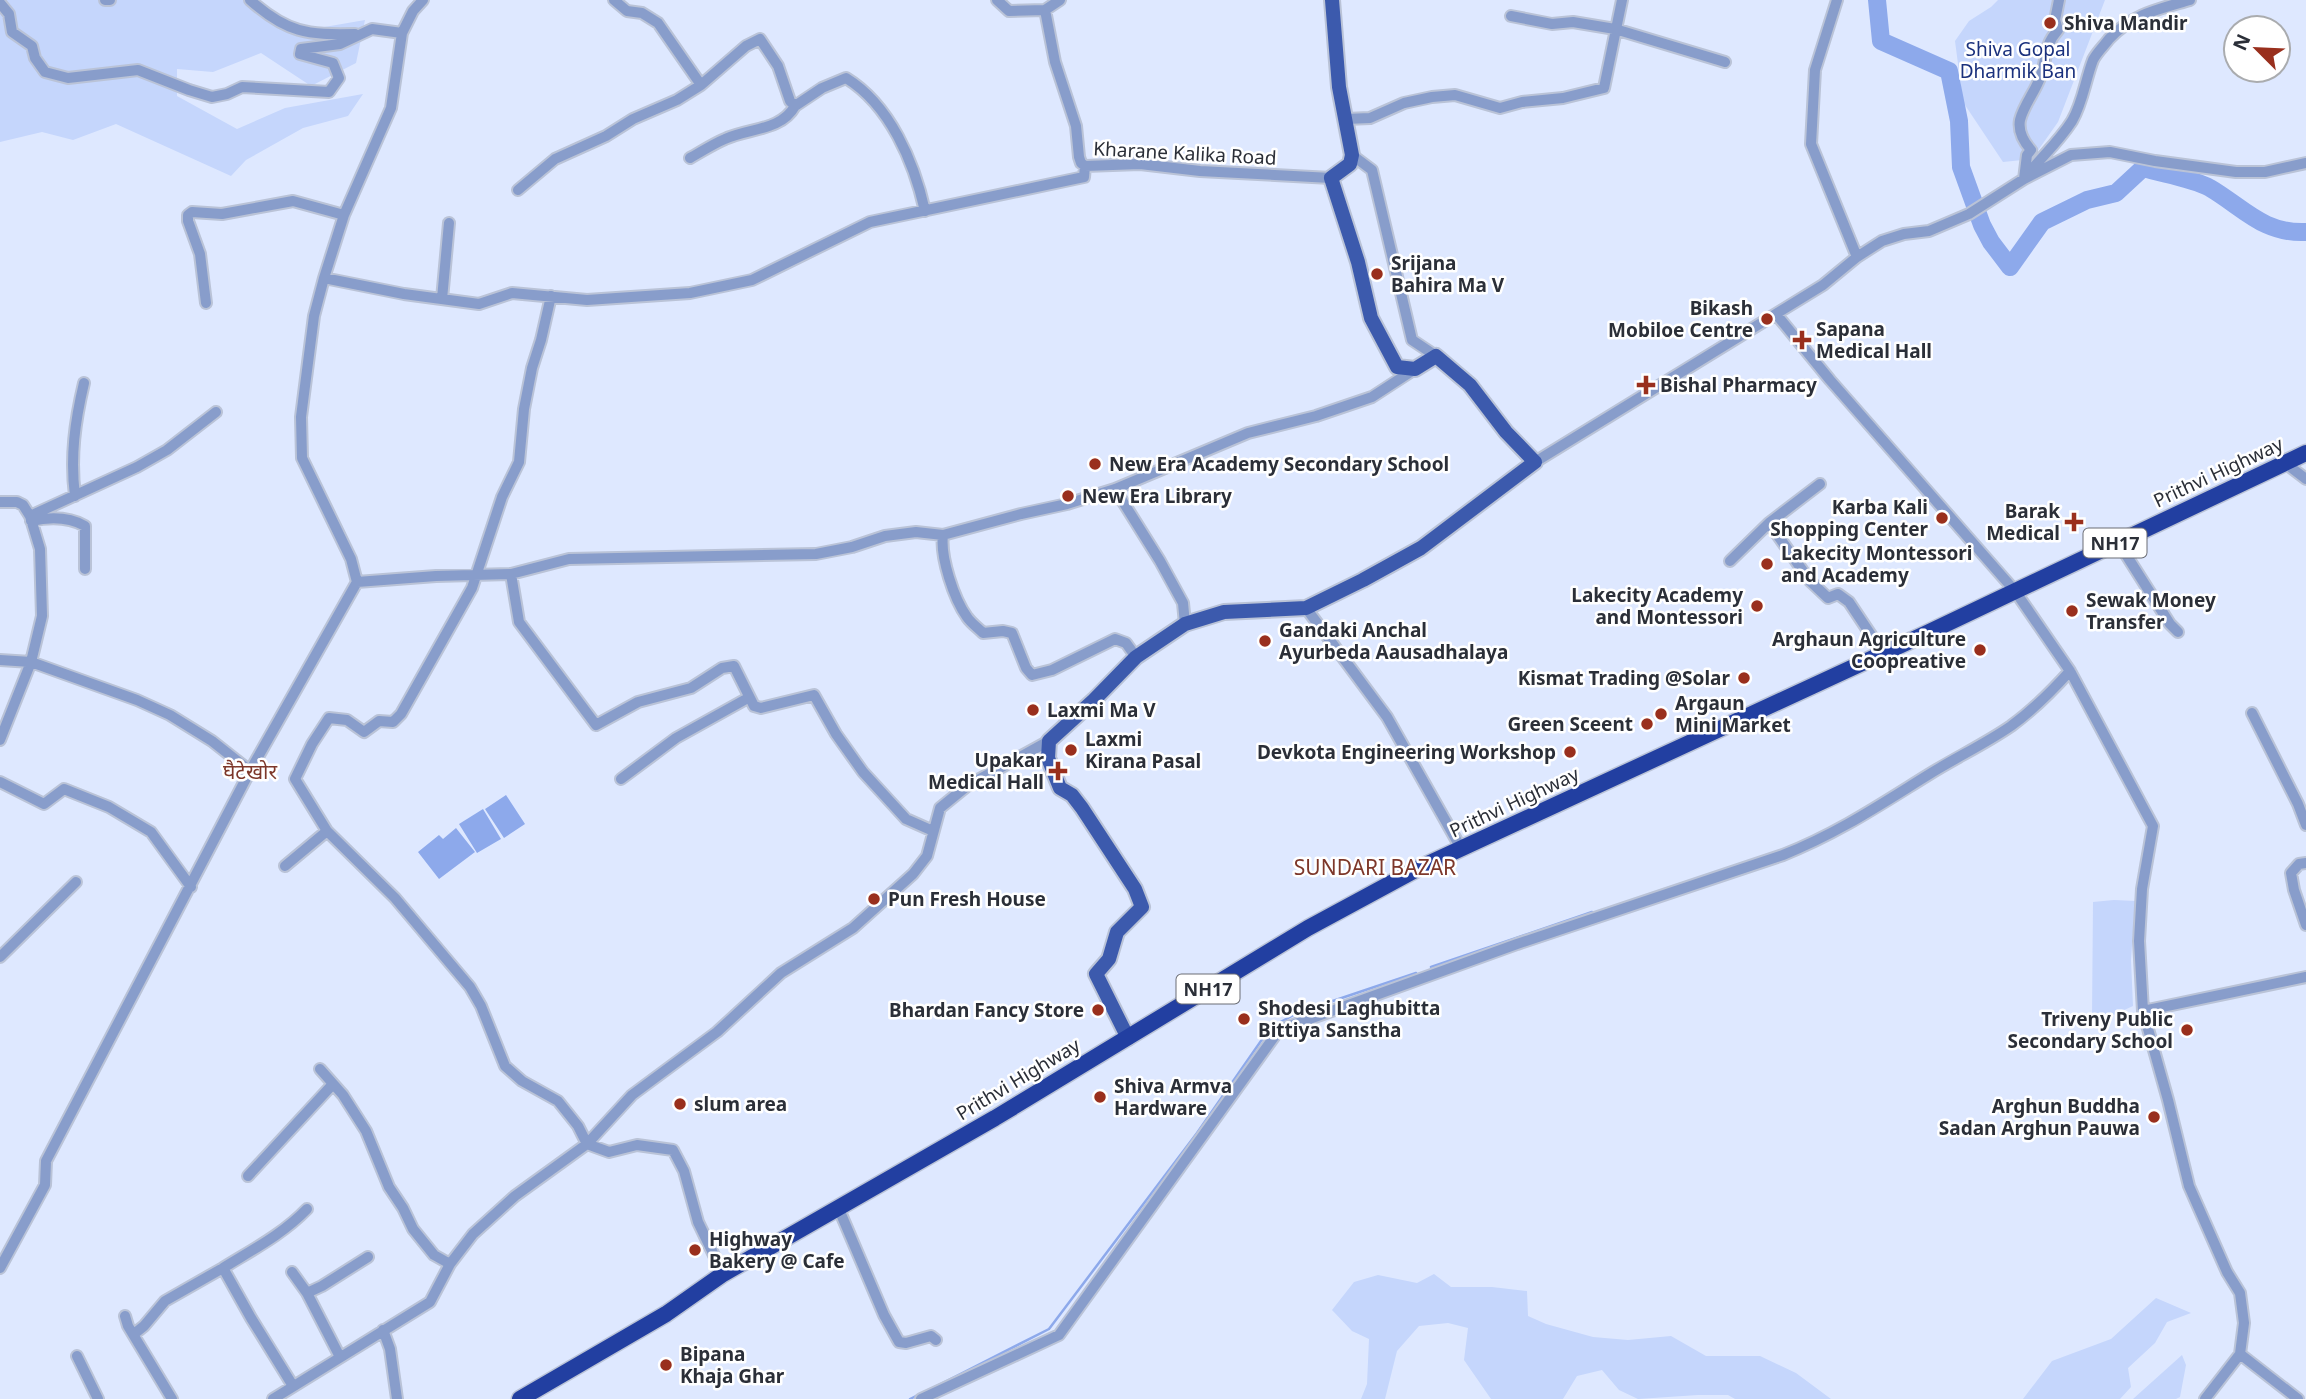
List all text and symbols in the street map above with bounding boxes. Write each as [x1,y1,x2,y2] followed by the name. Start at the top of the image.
[2064,10,2188,36] place label: Shiva Mandir
[2222,14,2292,84] north arrow
[2042,15,2058,31] marker: Shiva Mandir
[2226,30,2256,54] text: N
[1960,36,2076,84] park label: Shiva Gopal Dharmik Ban
[1093,135,1277,171] street label: Kharane Kalika Road
[1391,250,1505,298] place label: Srijana Bahira Ma V
[1369,266,1385,282] marker: Srijana Bahira Ma V
[1608,295,1753,343] place label: Bikash Mobiloe Centre
[1759,311,1775,327] marker: Bikash Mobiloe Centre
[1816,316,1932,364] place label: Sapana Medical Hall
[1794,332,1810,348] marker: Sapana Medical Hall
[1660,372,1817,398] place label: Bishal Pharmacy
[1638,377,1654,393] marker: Bishal Pharmacy
[2149,430,2287,513] street label: Prithvi Highway
[1109,451,1449,477] place label: New Era Academy Secondary School
[1087,456,1103,472] marker: New Era Academy Secondary School
[1082,483,1232,509] place label: New Era Library
[1060,488,1076,504] marker: New Era Library
[1770,494,1928,542] place label: Karba Kali Shopping Center
[1986,498,2060,546] place label: Barak Medical
[1934,510,1950,526] marker: Karba Kali Shopping Center
[2066,514,2082,530] marker: Barak Medical
[2084,528,2146,558] road number: NH17
[1781,540,1973,588] place label: Lakecity Montessori and Academy
[1759,556,1775,572] marker: Lakecity Montessori and Academy
[1571,582,1743,630] place label: Lakecity Academy and Montessori
[2086,587,2216,635] place label: Sewak Money Transfer
[1749,598,1765,614] marker: Lakecity Academy and Montessori
[2064,603,2080,619] marker: Sewak Money Transfer
[1279,617,1508,665] place label: Gandaki Anchal Ayurbeda Aausadhalaya
[1772,626,1966,674] place label: Arghaun Agriculture Coopreative
[1257,633,1273,649] marker: Gandaki Anchal Ayurbeda Aausadhalaya
[1972,642,1988,658] marker: Arghaun Agriculture Coopreative
[1518,665,1730,691] place label: Kismat Trading @Solar
[1736,670,1752,686] marker: Kismat Trading @Solar
[1675,690,1791,738] place label: Argaun Mini Market
[1047,697,1156,723] place label: Laxmi Ma V
[1025,702,1041,718] marker: Laxmi Ma V
[1653,706,1669,722] marker: Argaun Mini Market
[1508,711,1633,737] place label: Green Sceent
[1639,716,1655,732] marker: Green Sceent
[1085,726,1201,774] place label: Laxmi Kirana Pasal
[1257,739,1556,765] place label: Devkota Engineering Workshop
[1063,742,1079,758] marker: Laxmi Kirana Pasal
[1562,744,1578,760] marker: Devkota Engineering Workshop
[928,747,1044,795] place label: Upakar Medical Hall
[223,757,278,785] district label: घैटेखोर
[1445,760,1583,843] street label: Prithvi Highway
[1050,763,1066,779] marker: Upakar Medical Hall
[1294,853,1456,881] district label: SUNDARI BAZAR
[888,886,1046,912] place label: Pun Fresh House
[866,891,882,907] marker: Pun Fresh House
[1176,974,1240,1004] road number: NH17
[1258,995,1440,1043] place label: Shodesi Laghubitta Bittiya Sanstha
[889,997,1084,1023] place label: Bhardan Fancy Store
[1090,1002,1106,1018] marker: Bhardan Fancy Store
[2007,1006,2173,1054] place label: Triveny Public Secondary School
[1236,1011,1252,1027] marker: Shodesi Laghubitta Bittiya Sanstha
[2179,1022,2195,1038] marker: Triveny Public Secondary School
[951,1032,1085,1126] street label: Prithvi Highway
[1114,1073,1232,1121] place label: Shiva Armva Hardware
[1092,1089,1108,1105] marker: Shiva Armva Hardware
[694,1091,787,1117] place label: slum area
[1939,1093,2140,1141] place label: Arghun Buddha Sadan Arghun Pauwa
[672,1096,688,1112] marker: slum area
[2146,1109,2162,1125] marker: Arghun Buddha Sadan Arghun Pauwa
[709,1226,845,1274] place label: Highway Bakery @ Cafe
[687,1242,703,1258] marker: Highway Bakery @ Cafe
[680,1341,785,1389] place label: Bipana Khaja Ghar
[658,1357,674,1373] marker: Bipana Khaja Ghar

